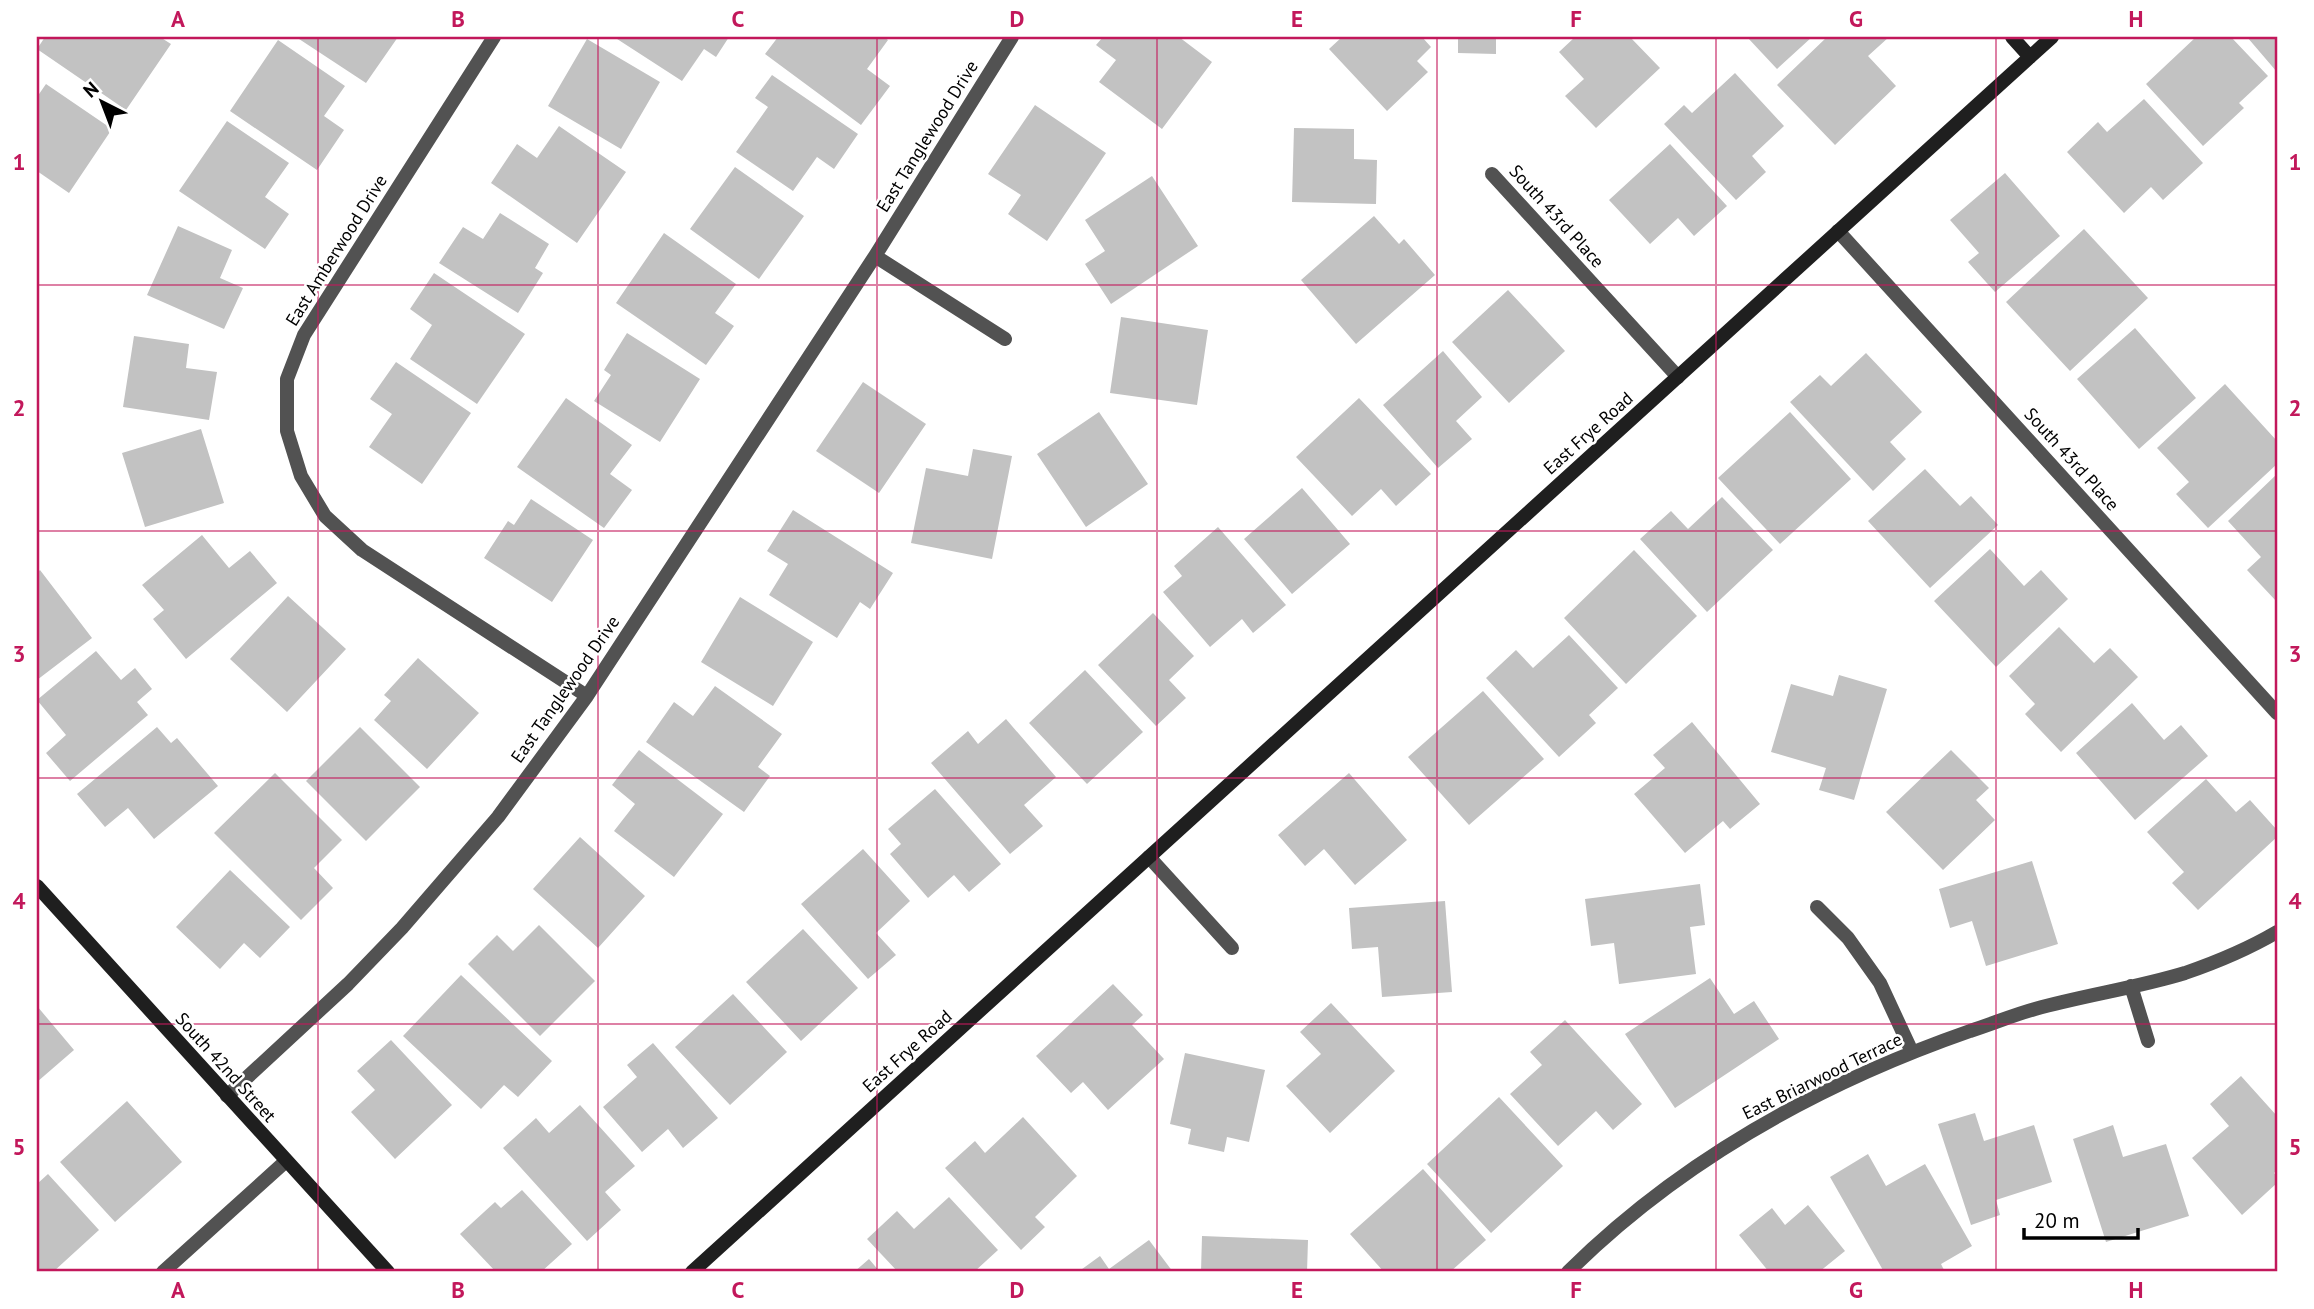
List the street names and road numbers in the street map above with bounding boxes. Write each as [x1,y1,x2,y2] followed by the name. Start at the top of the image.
[871,56,983,216] street label: East Tanglewood Drive
[1505,160,1609,272] street label: South 43rd Place
[280,170,392,330] street label: East Amberwood Drive
[1538,387,1638,479] street label: East Frye Road
[2020,403,2124,515] street label: South 43rd Place
[506,611,624,767] street label: East Tanglewood Drive
[857,1005,957,1097] street label: East Frye Road
[171,1007,281,1127] street label: South 42nd Street
[1738,1027,1906,1125] street label: East Briarwood Terrace

